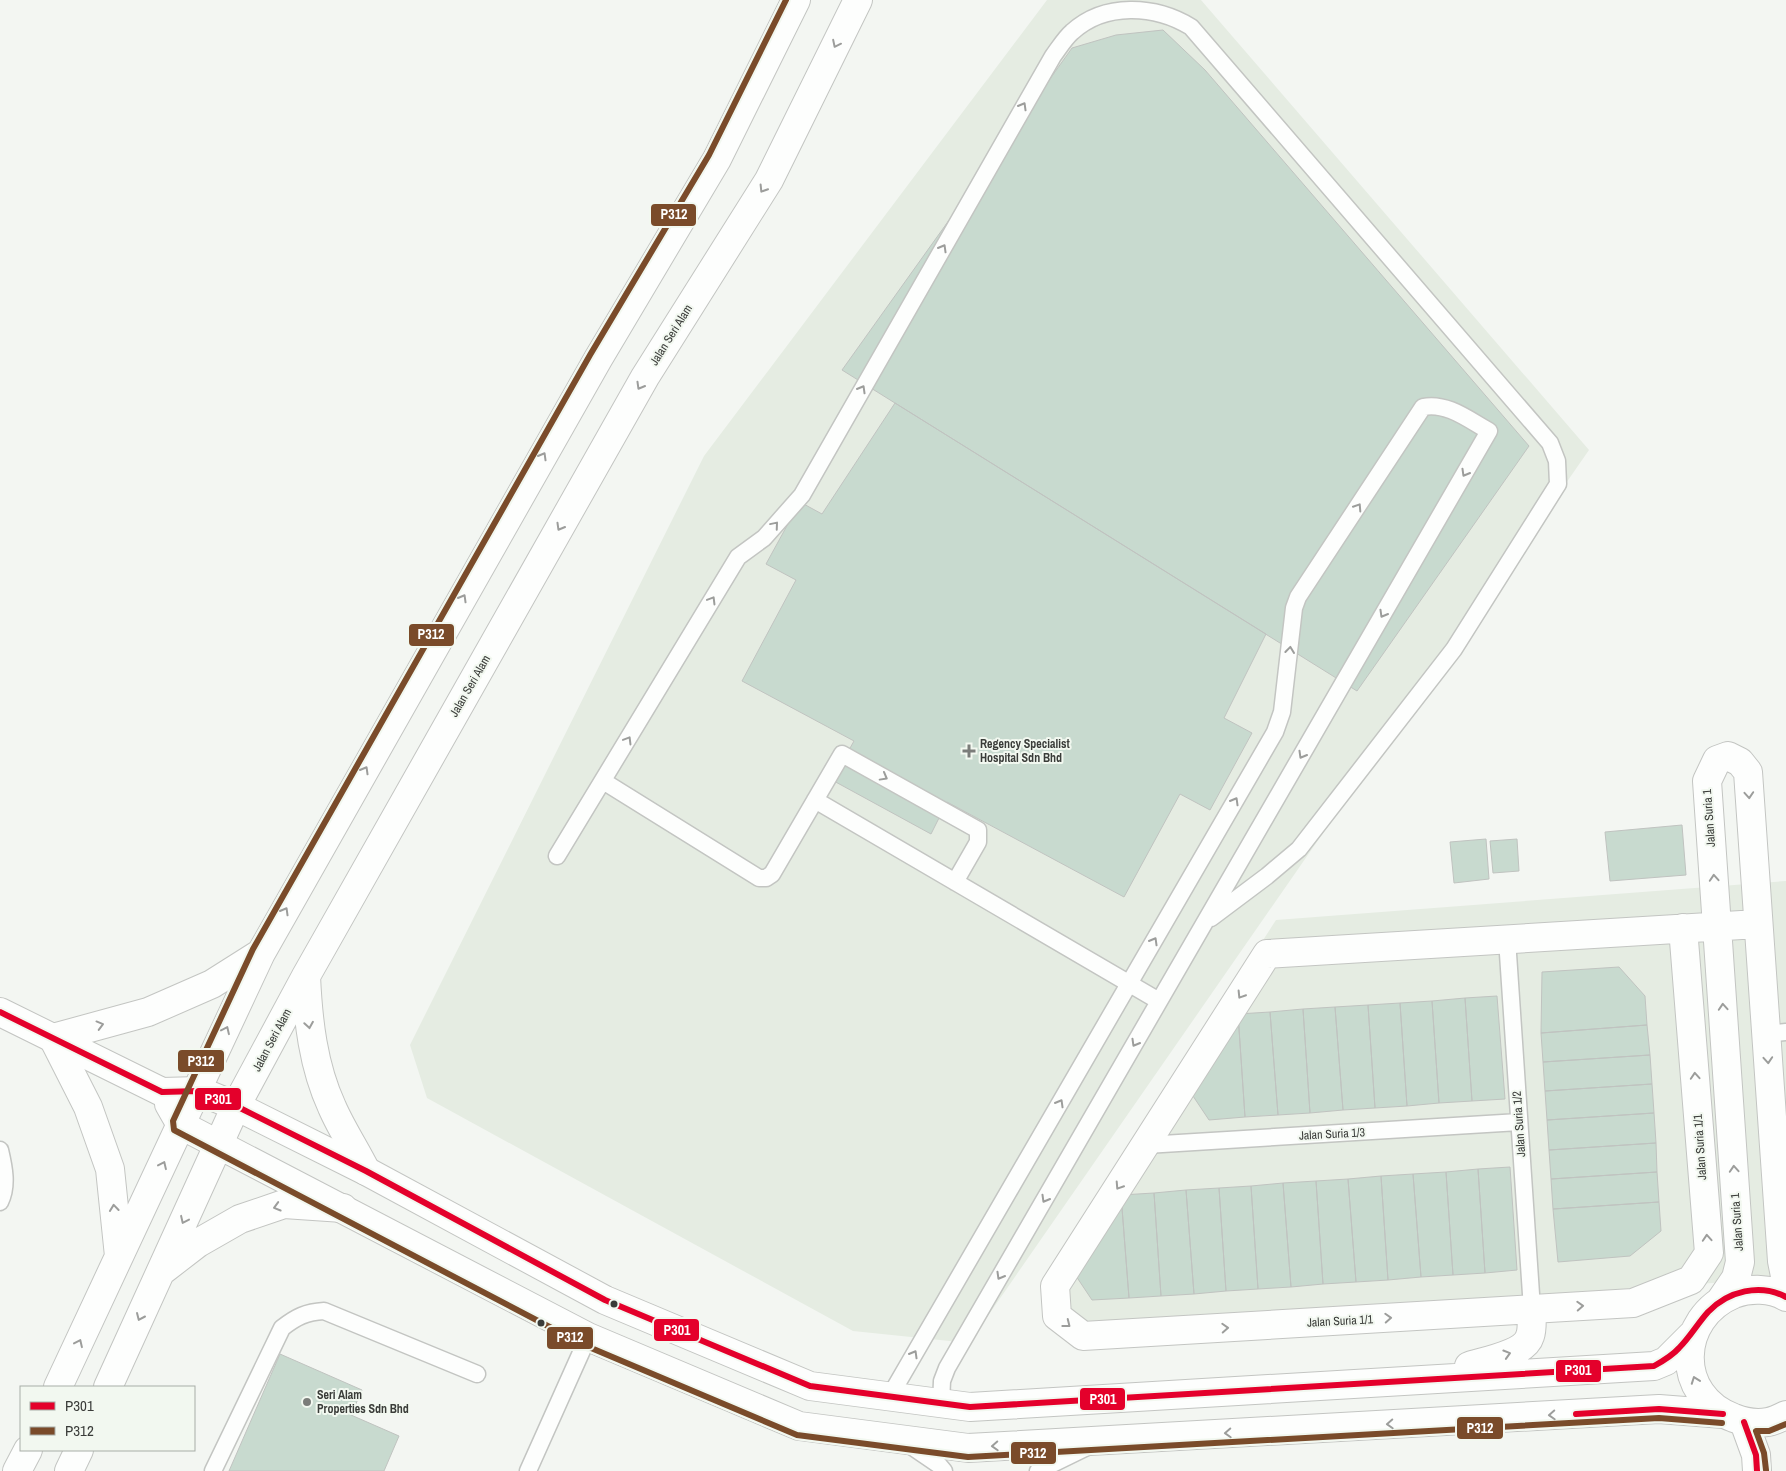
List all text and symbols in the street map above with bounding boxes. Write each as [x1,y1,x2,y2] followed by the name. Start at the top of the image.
[832,39,842,48] one-way arrow
[1017,103,1027,112] one-way arrow
[760,183,770,192] one-way arrow
[650,203,697,227] line badge: P312
[661,205,687,223] text: P312
[936,244,946,253] one-way arrow
[646,302,696,368] street label: Jalan Seri Alam
[636,380,646,389] one-way arrow
[856,385,866,394] one-way arrow
[537,453,547,462] one-way arrow
[1461,468,1471,477] one-way arrow
[1352,503,1361,512] one-way arrow
[556,522,566,531] one-way arrow
[769,522,778,531] one-way arrow
[456,594,466,603] one-way arrow
[705,597,715,606] one-way arrow
[1380,609,1390,618] one-way arrow
[408,623,455,647] line badge: P312
[418,625,444,643] text: P312
[1284,646,1294,655] one-way arrow
[446,652,494,720] street label: Jalan Seri Alam
[621,736,631,745] one-way arrow
[980,736,1070,766] place label: Regency Specialist Hospital Sdn Bhd
[962,744,976,758] marker: Regency Specialist Hospital Sdn Bhd
[1298,749,1308,758] one-way arrow
[359,766,369,775] one-way arrow
[879,771,888,781] one-way arrow
[1699,788,1719,847] street label: Jalan Suria 1
[1744,791,1755,799] one-way arrow
[1229,797,1239,806] one-way arrow
[1708,873,1719,881] one-way arrow
[279,907,289,916] one-way arrow
[1147,937,1157,946] one-way arrow
[1238,989,1248,998] one-way arrow
[1717,1003,1728,1011] one-way arrow
[249,1006,295,1074] street label: Jalan Seri Alam
[304,1020,314,1029] one-way arrow
[95,1021,103,1031] one-way arrow
[220,1026,230,1035] one-way arrow
[1131,1038,1141,1047] one-way arrow
[177,1049,225,1073] line badge: P312
[188,1052,214,1070] text: P312
[1762,1056,1773,1064] one-way arrow
[1689,1072,1700,1080] one-way arrow
[194,1087,242,1111] line badge: P301
[205,1090,232,1108] text: P301
[1509,1090,1529,1158] street label: Jalan Suria 1/2
[1053,1100,1063,1109] one-way arrow
[1690,1113,1710,1181] street label: Jalan Suria 1/1
[1299,1124,1365,1144] street label: Jalan Suria 1/3
[156,1161,167,1170] one-way arrow
[1728,1165,1739,1173] one-way arrow
[1116,1181,1126,1190] one-way arrow
[1727,1192,1747,1251] street label: Jalan Suria 1
[1041,1193,1051,1202] one-way arrow
[273,1201,282,1212] one-way arrow
[109,1204,120,1212] one-way arrow
[180,1215,190,1224] one-way arrow
[1702,1234,1713,1242] one-way arrow
[997,1271,1007,1280] one-way arrow
[609,1299,619,1309] unlabelled marker
[1577,1301,1585,1312] one-way arrow
[1307,1311,1374,1331] street label: Jalan Suria 1/1
[136,1312,147,1321] one-way arrow
[1384,1312,1392,1323] one-way arrow
[536,1318,546,1328] unlabelled marker
[653,1318,700,1342] line badge: P301
[1062,1319,1071,1328] one-way arrow
[664,1321,691,1339] text: P301
[1222,1322,1230,1333] one-way arrow
[546,1326,594,1350] line badge: P312
[557,1328,583,1346] text: P312
[73,1339,84,1348] one-way arrow
[1503,1350,1511,1360] one-way arrow
[908,1351,918,1360] one-way arrow
[1555,1359,1602,1383] line badge: P301
[1565,1361,1592,1379] text: P301
[1691,1376,1701,1385] one-way arrow
[20,1386,195,1451] legend
[317,1387,409,1417] place label: Seri Alam Properties Sdn Bhd
[1079,1387,1126,1411] line badge: P301
[1090,1390,1117,1408] text: P301
[65,1395,94,1416] text: P301
[301,1396,313,1408] marker: Seri Alam Properties Sdn Bhd
[1548,1410,1556,1421] one-way arrow
[1456,1416,1504,1440] line badge: P312
[1385,1419,1393,1430] one-way arrow
[1467,1419,1493,1437] text: P312
[65,1420,94,1441] text: P312
[1223,1428,1231,1439] one-way arrow
[991,1441,999,1452] one-way arrow
[1010,1441,1057,1465] line badge: P312
[1020,1444,1046,1462] text: P312

